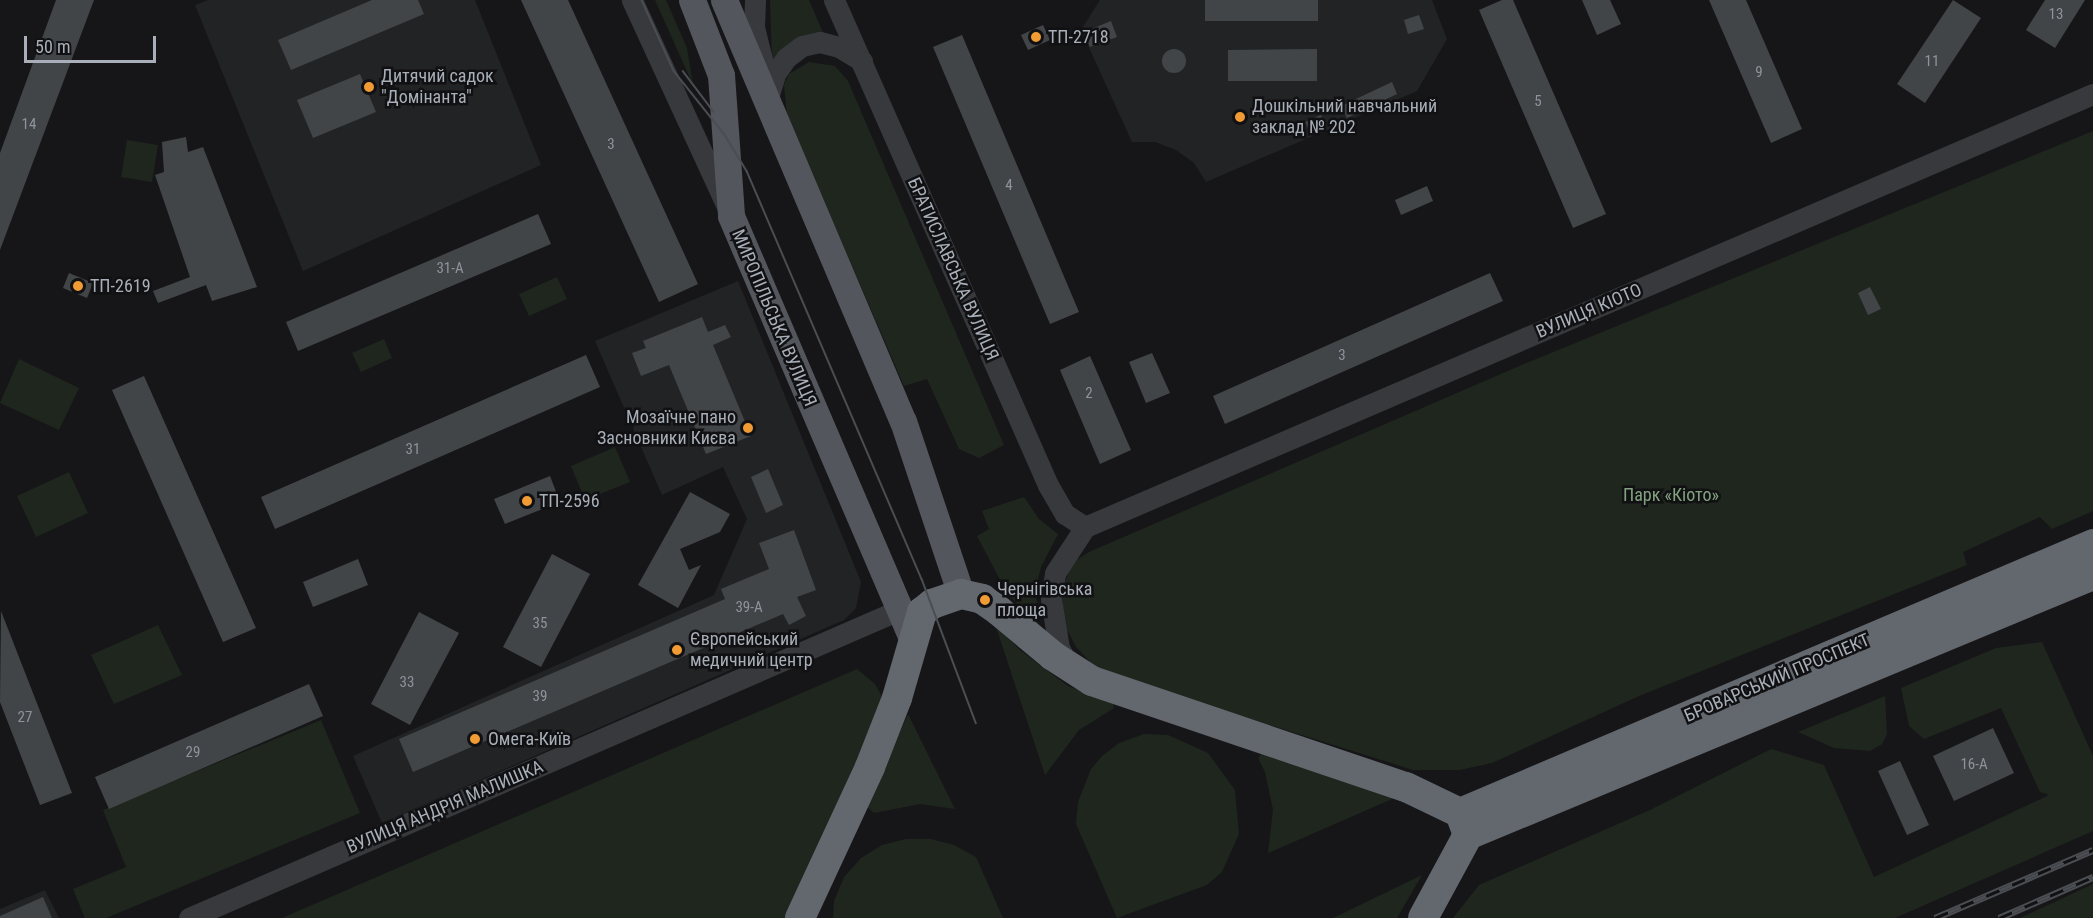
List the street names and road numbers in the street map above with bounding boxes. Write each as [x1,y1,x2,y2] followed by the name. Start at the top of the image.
[903,174,1003,364] street label: БРАТИСЛАВСЬКА ВУЛИЦЯ
[727,226,821,410] street label: МИРОПІЛЬСЬКА ВУЛИЦЯ
[1533,279,1645,343] street label: ВУЛИЦЯ КІОТО
[1681,629,1873,727] street label: БРОВАРСЬКИЙ ПРОСПЕКТ
[344,756,546,858] street label: ВУЛИЦЯ АНДРІЯ МАЛИШКА

